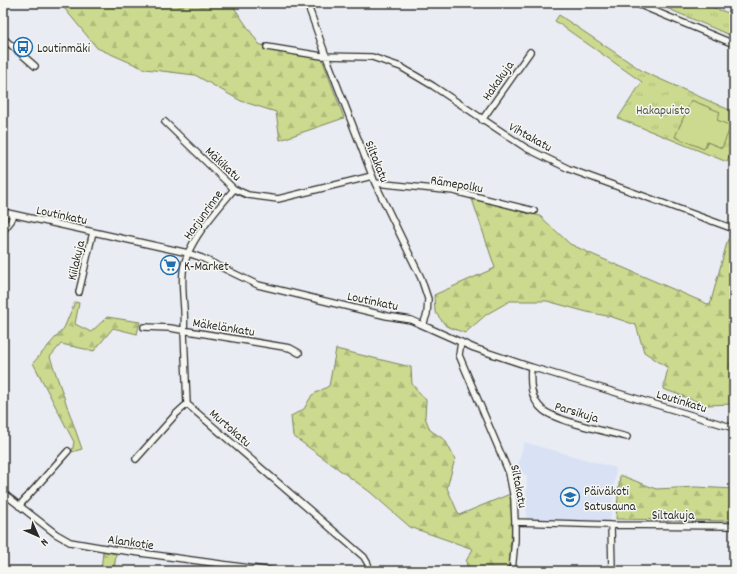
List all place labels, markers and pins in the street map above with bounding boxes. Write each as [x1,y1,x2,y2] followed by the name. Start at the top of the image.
[12,36,34,58] bus stop icon: Loutinmäki
[37,40,91,59] place label: Loutinmäki
[159,254,181,276] supermarket icon: K-Market
[184,258,229,277] place label: K-Market
[584,483,636,517] place label: Päiväkoti Satusauna
[559,486,581,508] school or university icon: Päiväkoti Satusauna

